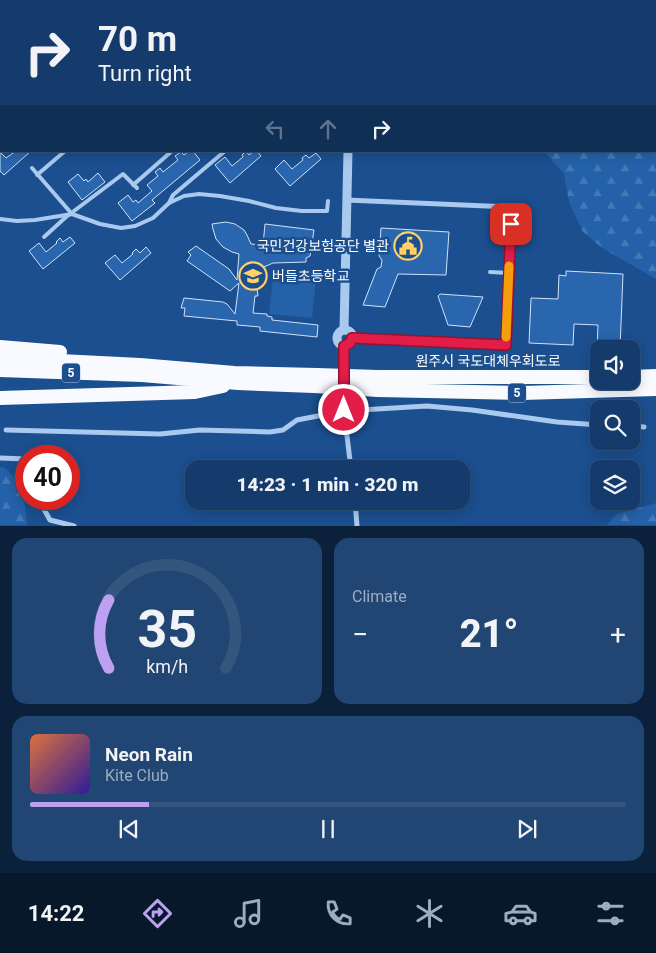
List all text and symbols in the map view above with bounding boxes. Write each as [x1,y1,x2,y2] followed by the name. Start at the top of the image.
[98,19,177,60] text: 70 m
[15,20,80,85] icon: right
[98,61,192,86] text: Turn right
[261,115,289,143] icon: left
[314,115,342,143] icon: ahead
[367,115,395,143] icon: right
[490,203,532,245] pin
[497,210,525,238] icon: arrive
[393,231,423,261] public building icon: 국민건강보험공단 별관
[257,238,389,254] place label: 국민건강보험공단 별관
[238,261,268,291] school or university icon: 버들초등학교
[272,268,349,284] place label: 버들초등학교
[590,340,640,510] map controls
[590,340,640,390] button: sound
[415,353,561,369] street label: 원주시 국도대체우회도로
[62,363,80,382] road number: 5
[317,383,369,435] position arrow
[508,383,526,402] road number: 5
[590,400,640,450] button: search
[15,445,80,510] speed limit sign: 40
[590,460,640,510] button: layers
[236,473,419,496] text: 14:23 · 1 min · 320 m
[352,587,407,606] text: Climate
[137,599,197,660] text: 35
[460,612,518,656] text: 21°
[352,618,368,651] text: −
[610,618,626,651] text: +
[146,656,188,677] text: km/h
[105,743,193,766] text: Neon Rain
[105,766,169,785] text: Kite Club
[115,815,143,843] icon: previous
[314,815,342,843] icon: pause
[513,815,541,843] icon: next
[140,896,175,931] icon: directions
[231,896,266,931] icon: music
[321,896,356,931] icon: phone
[412,896,447,931] icon: climate
[503,896,538,931] icon: car
[593,896,628,931] icon: filters
[28,901,84,926] text: 14:22

